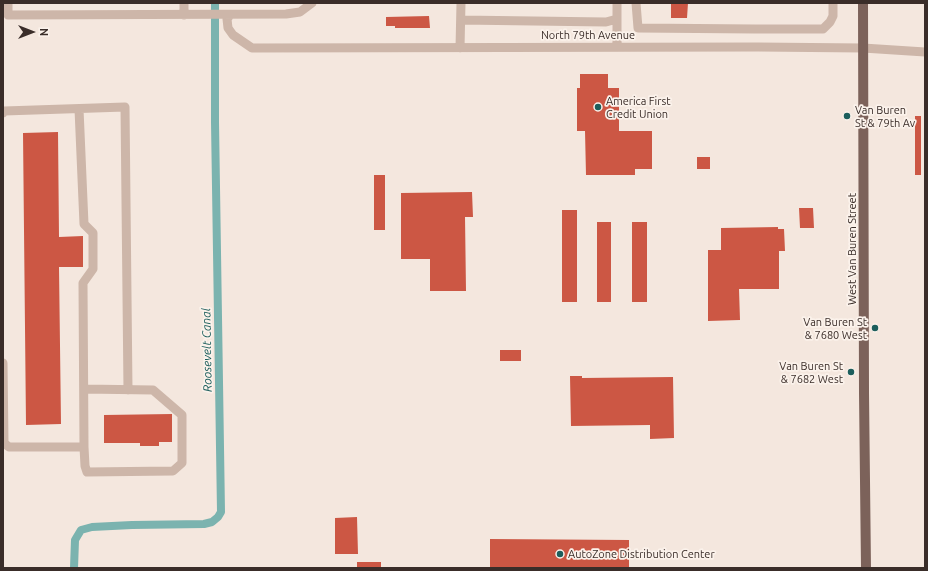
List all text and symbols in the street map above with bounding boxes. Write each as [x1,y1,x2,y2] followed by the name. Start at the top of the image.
[12,12,52,52] north arrow
[38,28,50,36] text: N
[541,28,635,42] street label: North 79th Avenue
[606,94,671,120] place label: America First Credit Union
[593,102,603,112] marker: America First Credit Union
[855,103,915,129] place label: Van Buren St & 79th Av
[842,111,852,121] marker: Van Buren St & 79th Av
[845,193,859,305] street label: West Van Buren Street
[199,308,215,392] water label: Roosevelt Canal
[803,315,867,341] place label: Van Buren St & 7680 West
[870,323,880,333] marker: Van Buren St & 7680 West
[779,359,843,385] place label: Van Buren St & 7682 West
[846,367,856,377] marker: Van Buren St & 7682 West
[568,547,715,561] place label: AutoZone Distribution Center
[555,549,565,559] marker: AutoZone Distribution Center

